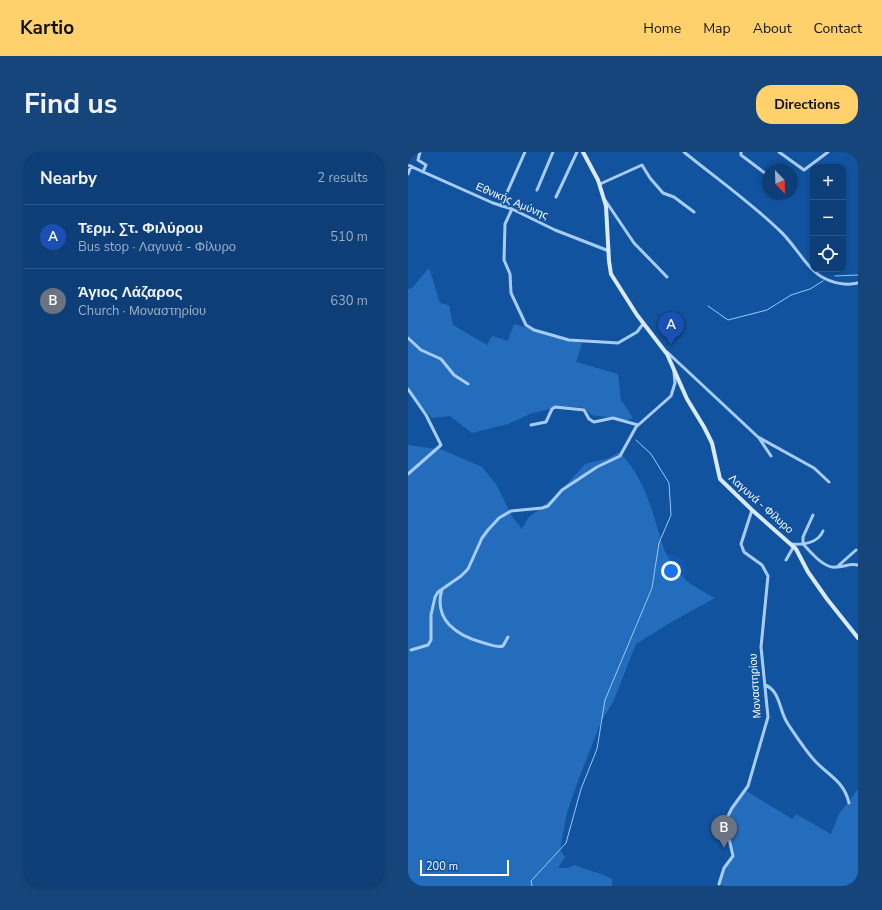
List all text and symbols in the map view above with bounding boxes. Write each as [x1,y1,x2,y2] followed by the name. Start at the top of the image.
[20,15,74,41] text: Kartio
[643,19,681,38] text: Home
[703,19,731,38] text: Map
[753,19,792,38] text: About
[814,19,862,38] text: Contact
[24,85,118,123] text: Find us
[756,85,858,124] button: Directions
[762,164,798,200] north arrow
[810,164,846,272] map controls
[810,164,846,200] button: +
[40,167,97,190] text: Nearby
[317,169,368,187] text: 2 results
[473,179,551,223] street label: Εθνικής Αμύνης
[810,200,846,236] button: −
[78,218,203,238] text: Τερμ. Στ. Φιλύρου
[48,228,58,246] text: A
[330,228,368,246] text: 510 m
[810,236,846,272] button: locate
[78,238,236,256] text: Bus stop · Λαγυνά - Φίλυρο
[78,282,183,302] text: Άγιος Λάζαρος
[49,292,57,310] text: B
[330,292,368,310] text: 630 m
[78,302,206,320] text: Church · Μοναστηρίου
[658,312,684,345] pin: A
[725,471,797,537] street label: Λαγυνά - Φίλυρο
[661,561,681,581] your location
[745,653,765,719] street label: Μοναστηρίου
[711,815,737,848] pin: B
[420,858,509,877] scale bar
[426,859,458,874] text: 200 m

